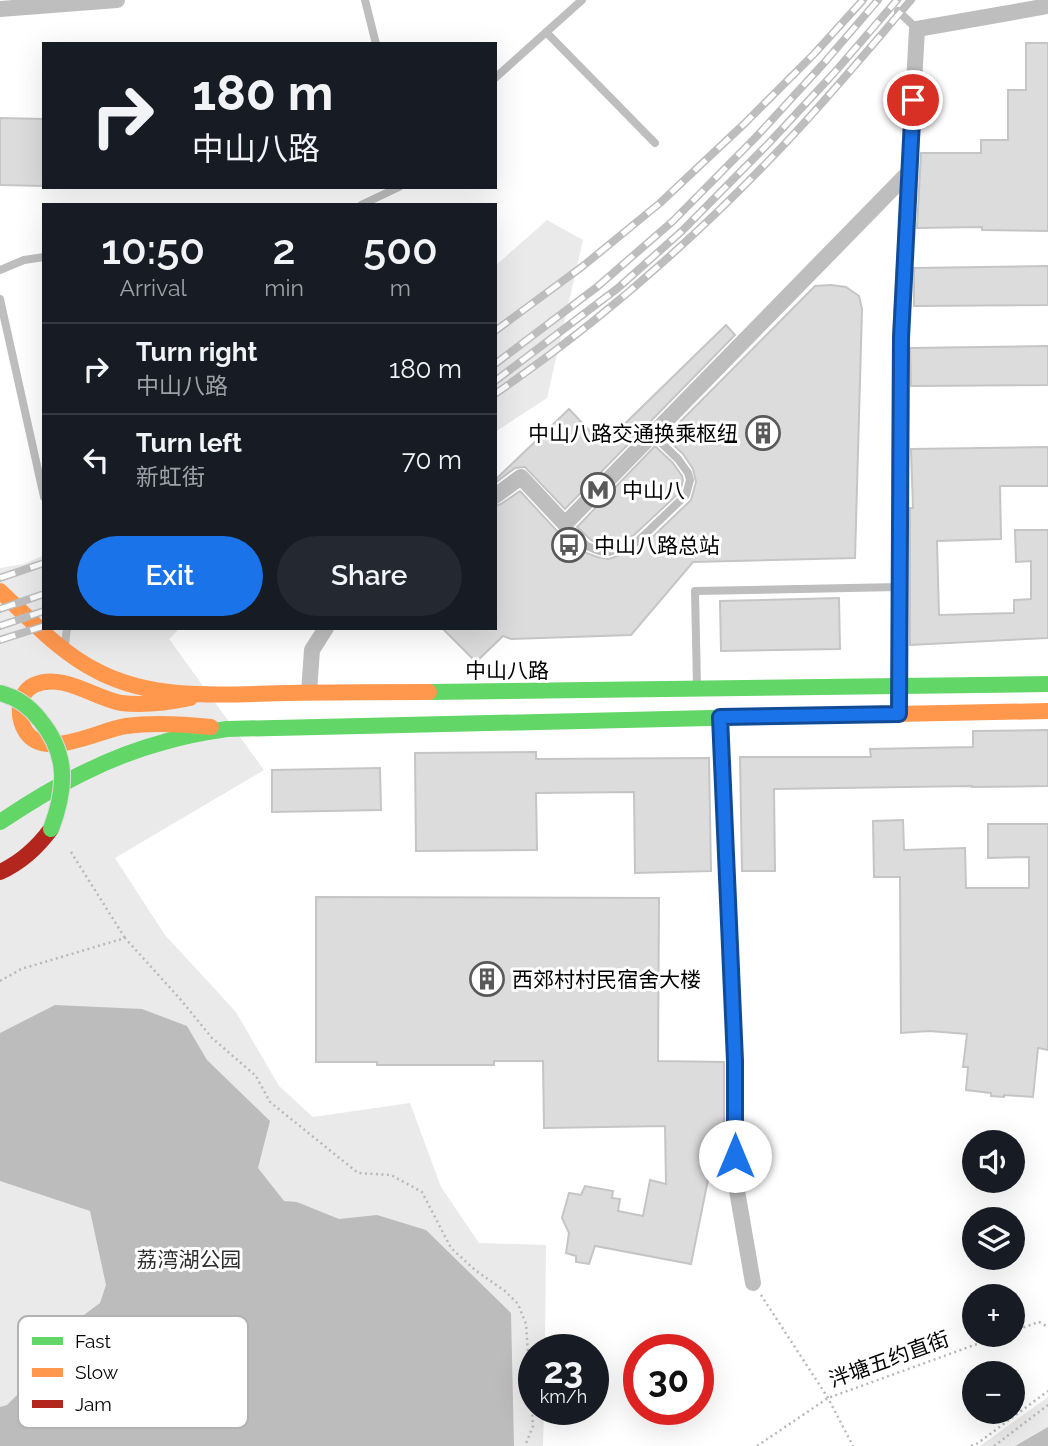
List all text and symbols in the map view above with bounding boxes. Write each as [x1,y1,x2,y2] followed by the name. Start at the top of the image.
[192,64,333,121] text: 180 m
[77,70,168,161] icon: right
[883,70,943,130] pin
[894,81,932,119] icon: arrive
[192,130,320,167] text: 中山八路
[101,225,205,274] text: 10:50
[273,225,296,274] text: 2
[363,225,438,274] text: 500
[119,274,187,301] text: Arrival
[264,274,304,301] text: min
[390,274,411,301] text: m
[136,337,257,367] text: Turn right
[77,350,115,388] icon: right
[389,354,462,384] text: 180 m
[136,372,228,399] text: 中山八路
[744,414,782,452] building icon: 中山八路交通换乘枢纽
[528,421,738,446] place label: 中山八路交通换乘枢纽
[136,428,242,458] text: Turn left
[77,441,115,479] icon: left
[402,445,462,475] text: 70 m
[136,463,205,490] text: 新虹街
[579,471,617,509] metro station icon: 中山八
[622,478,685,503] place label: 中山八
[550,526,588,564] bus stop icon: 中山八路总站
[594,533,720,558] place label: 中山八路总站
[77,536,263,616] button: Exit
[277,536,462,616] button: Share
[465,658,549,683] street label: 中山八路
[468,960,506,998] building icon: 西郊村村民宿舍大楼
[512,967,701,992] place label: 西郊村村民宿舍大楼
[698,1119,772,1193] position arrow
[962,1130,1025,1424] map controls
[962,1130,1025,1193] button: sound
[962,1207,1025,1270] button: layers
[137,1247,242,1272] park label: 荔湾湖公园
[962,1284,1025,1347] button: +
[18,1316,248,1428] legend
[826,1326,952,1392] street label: 泮塘五约直街
[75,1330,111,1352] text: Fast
[623,1334,714,1425] speed limit sign: 30
[544,1350,583,1391] text: 23
[75,1361,119,1383] text: Slow
[962,1361,1025,1424] button: −
[540,1386,587,1407] text: km/h
[75,1393,112,1415] text: Jam

